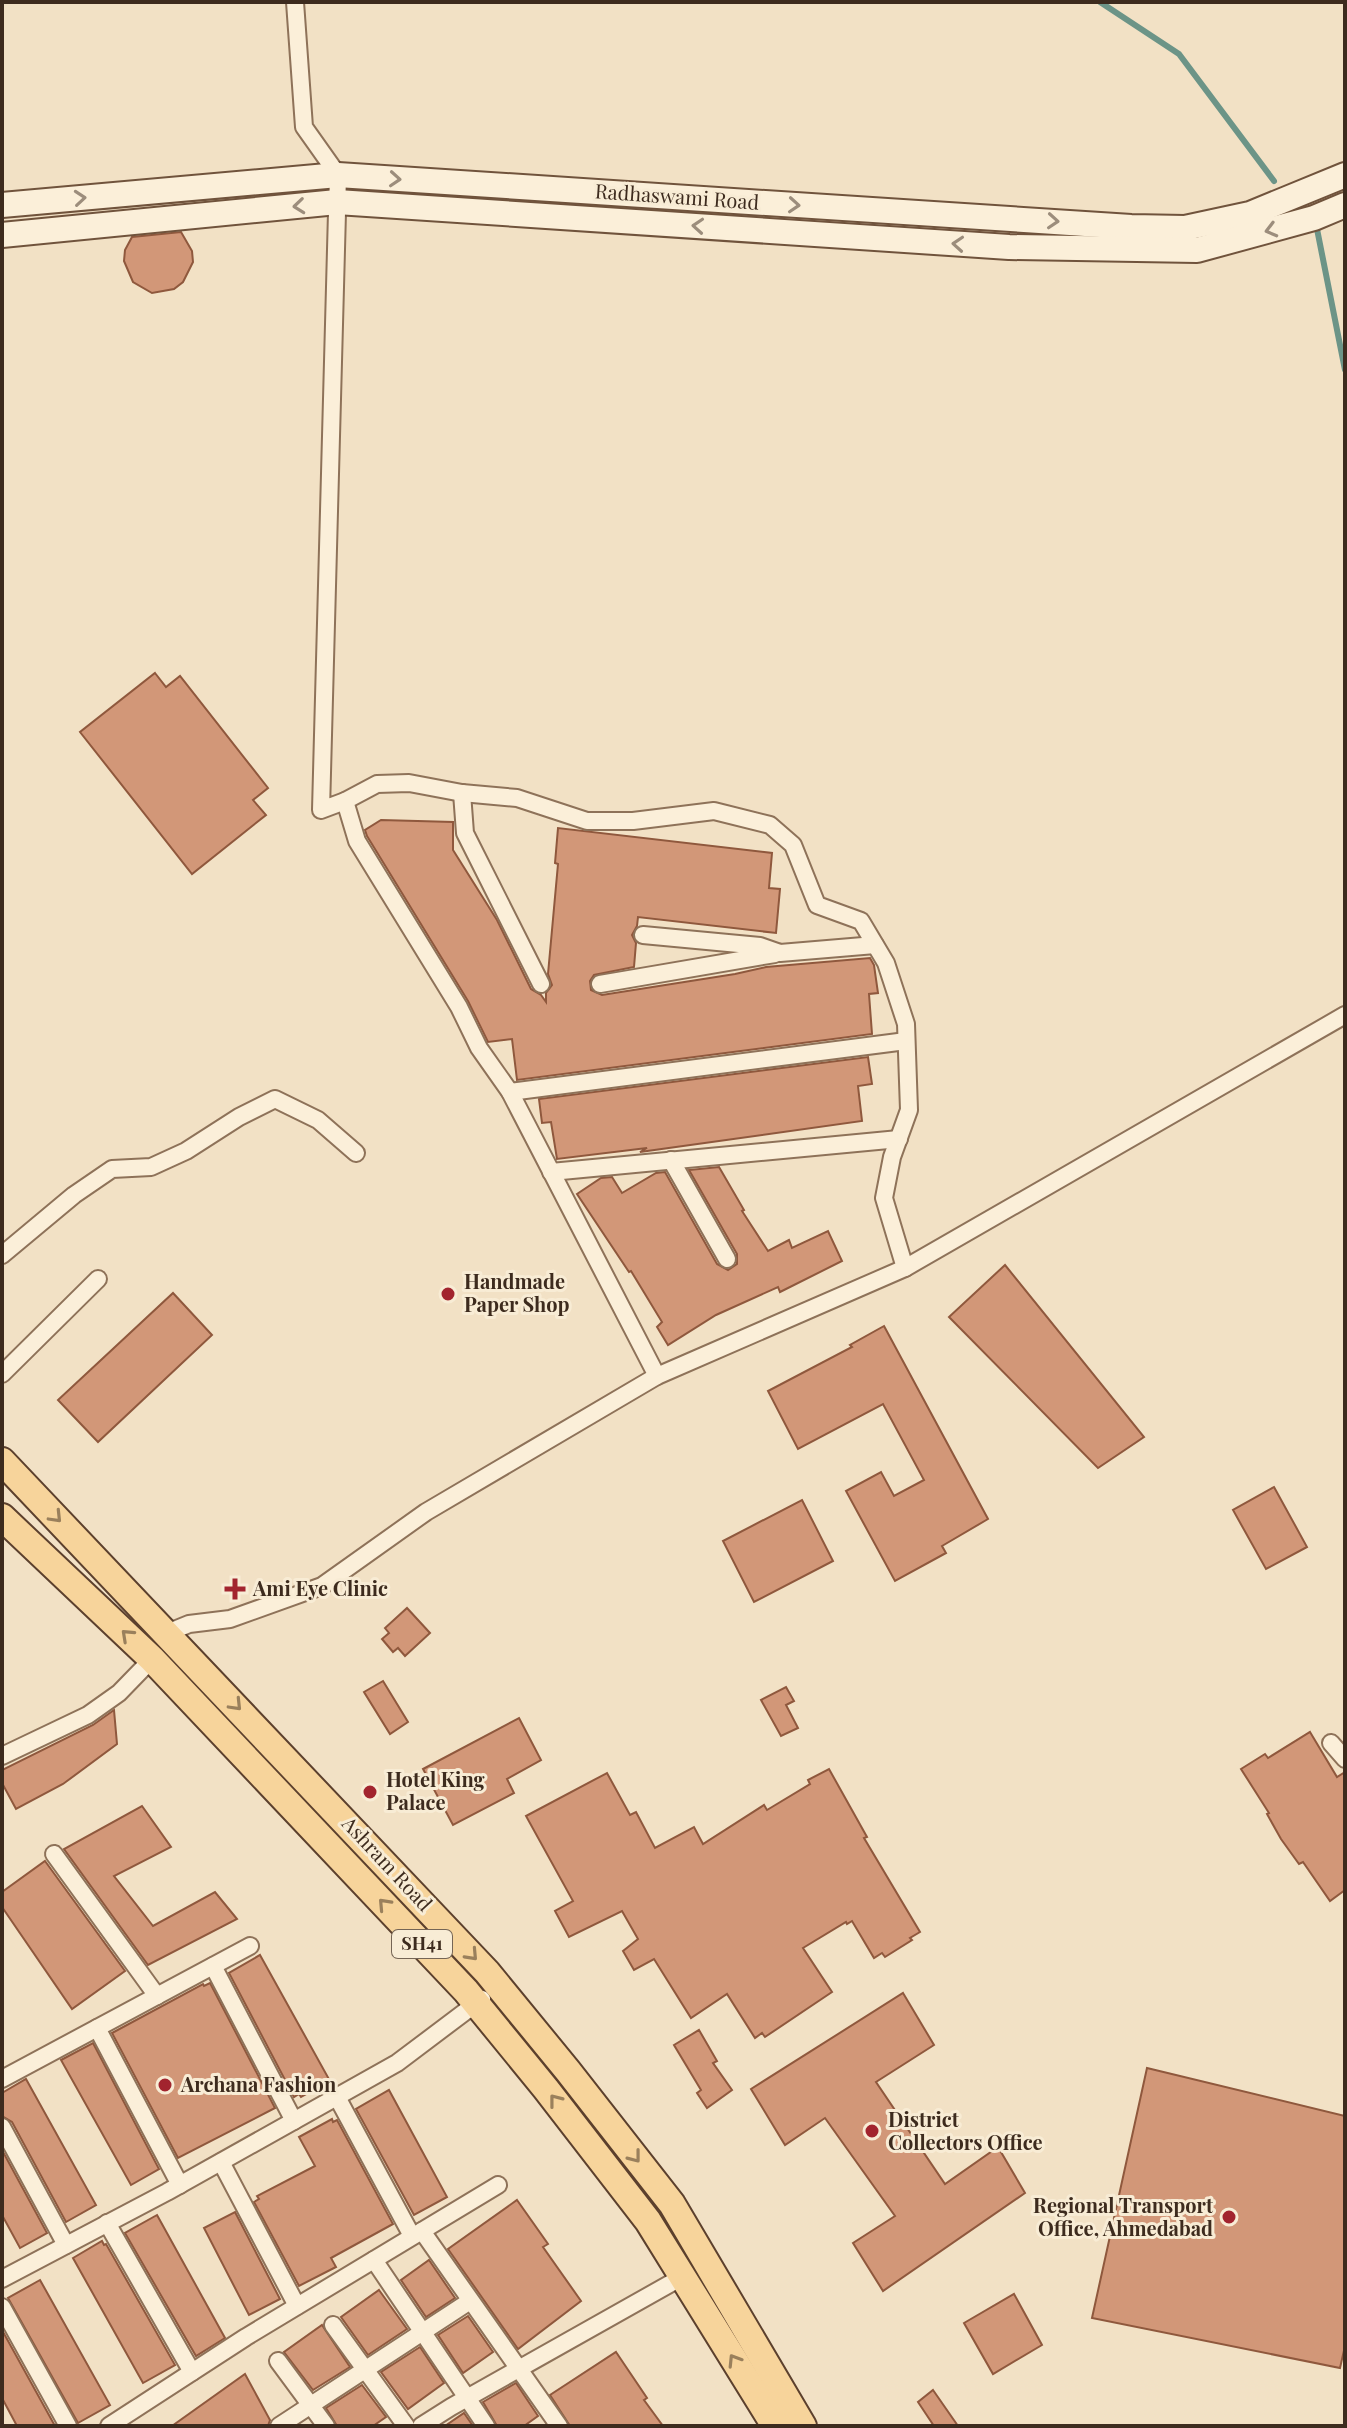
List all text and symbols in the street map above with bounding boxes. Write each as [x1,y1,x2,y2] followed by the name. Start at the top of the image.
[389,170,401,187] one-way arrow
[594,176,760,215] street label: Radhaswami Road
[74,190,87,207] one-way arrow
[788,196,801,213] one-way arrow
[292,197,305,214] one-way arrow
[1047,213,1060,230] one-way arrow
[691,218,704,235] one-way arrow
[1265,220,1279,237] one-way arrow
[951,236,964,253] one-way arrow
[464,1267,570,1317] place label: Handmade Paper Shop
[439,1285,457,1303] marker: Handmade Paper Shop
[47,1508,61,1522] one-way arrow
[252,1574,388,1601] place label: Ami Eye Clinic
[224,1578,246,1600] marker: Ami Eye Clinic
[122,1630,136,1645] one-way arrow
[226,1696,241,1710] one-way arrow
[386,1765,485,1815] place label: Hotel King Palace
[361,1783,379,1801] marker: Hotel King Palace
[336,1809,439,1916] street label: Ashram Road
[379,1899,393,1913] one-way arrow
[392,1930,452,1958] road number: SH41
[462,1946,477,1960] one-way arrow
[180,2070,337,2097] place label: Archana Fashion
[156,2076,174,2094] marker: Archana Fashion
[550,2094,564,2109] one-way arrow
[888,2105,1043,2155] place label: District Collectors Office
[863,2122,881,2140] marker: District Collectors Office
[626,2148,640,2163] one-way arrow
[1033,2191,1214,2241] place label: Regional Transport Office, Ahmedabad
[1220,2208,1238,2226] marker: Regional Transport Office, Ahmedabad
[728,2354,743,2369] one-way arrow

